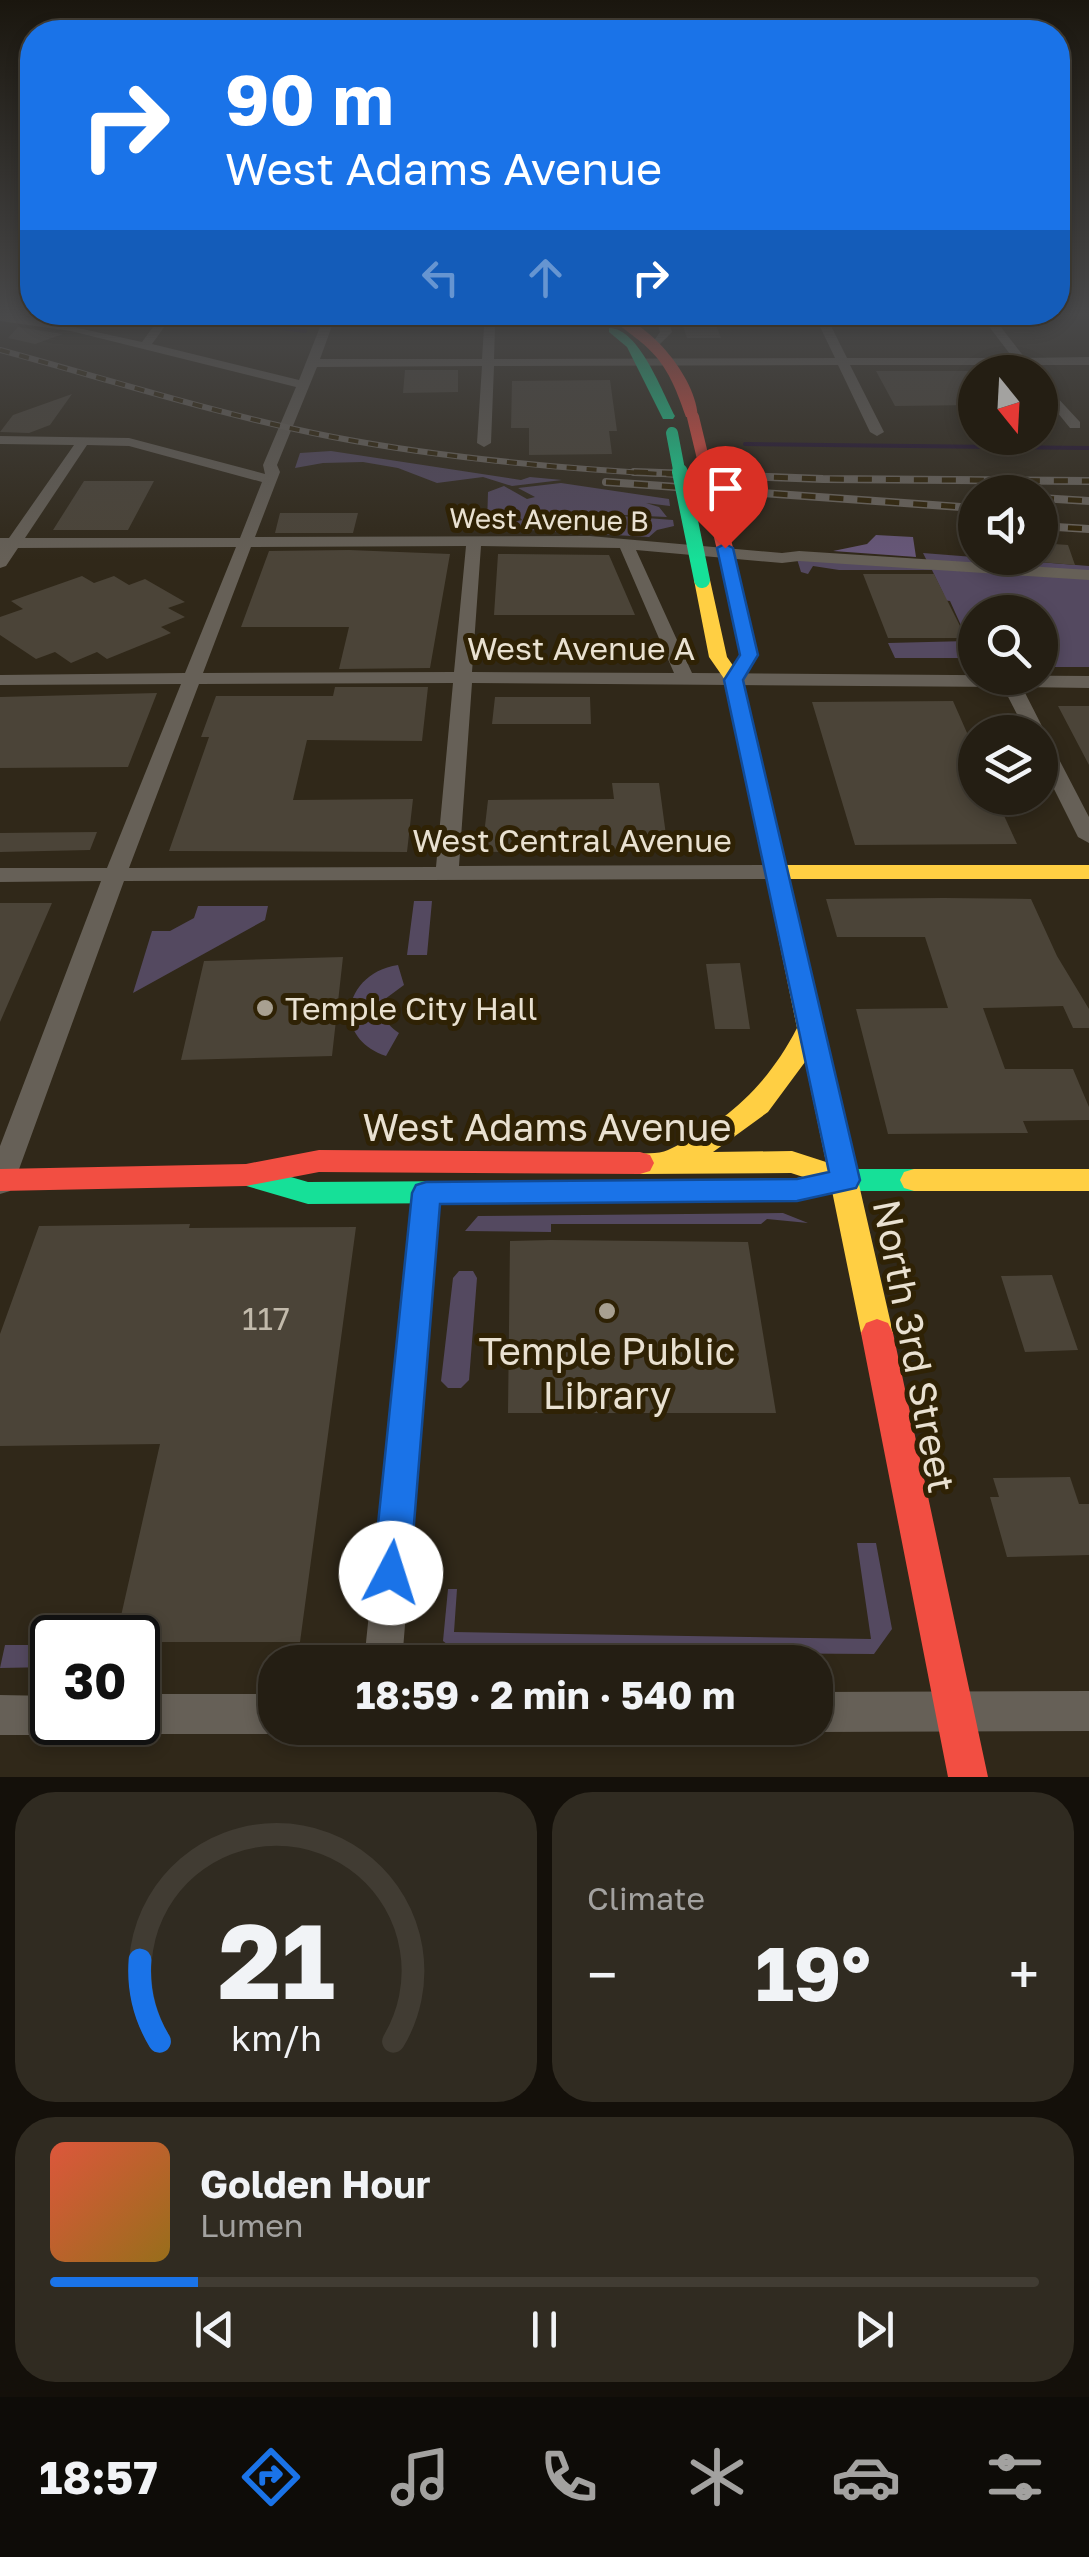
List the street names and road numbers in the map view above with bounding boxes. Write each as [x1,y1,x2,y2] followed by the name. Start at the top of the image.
[449,501,649,537] street label: West Avenue B
[467,629,695,667] street label: West Avenue A
[412,821,732,859] street label: West Central Avenue
[362,1104,732,1149] street label: West Adams Avenue
[865,1196,965,1496] street label: North 3rd Street

